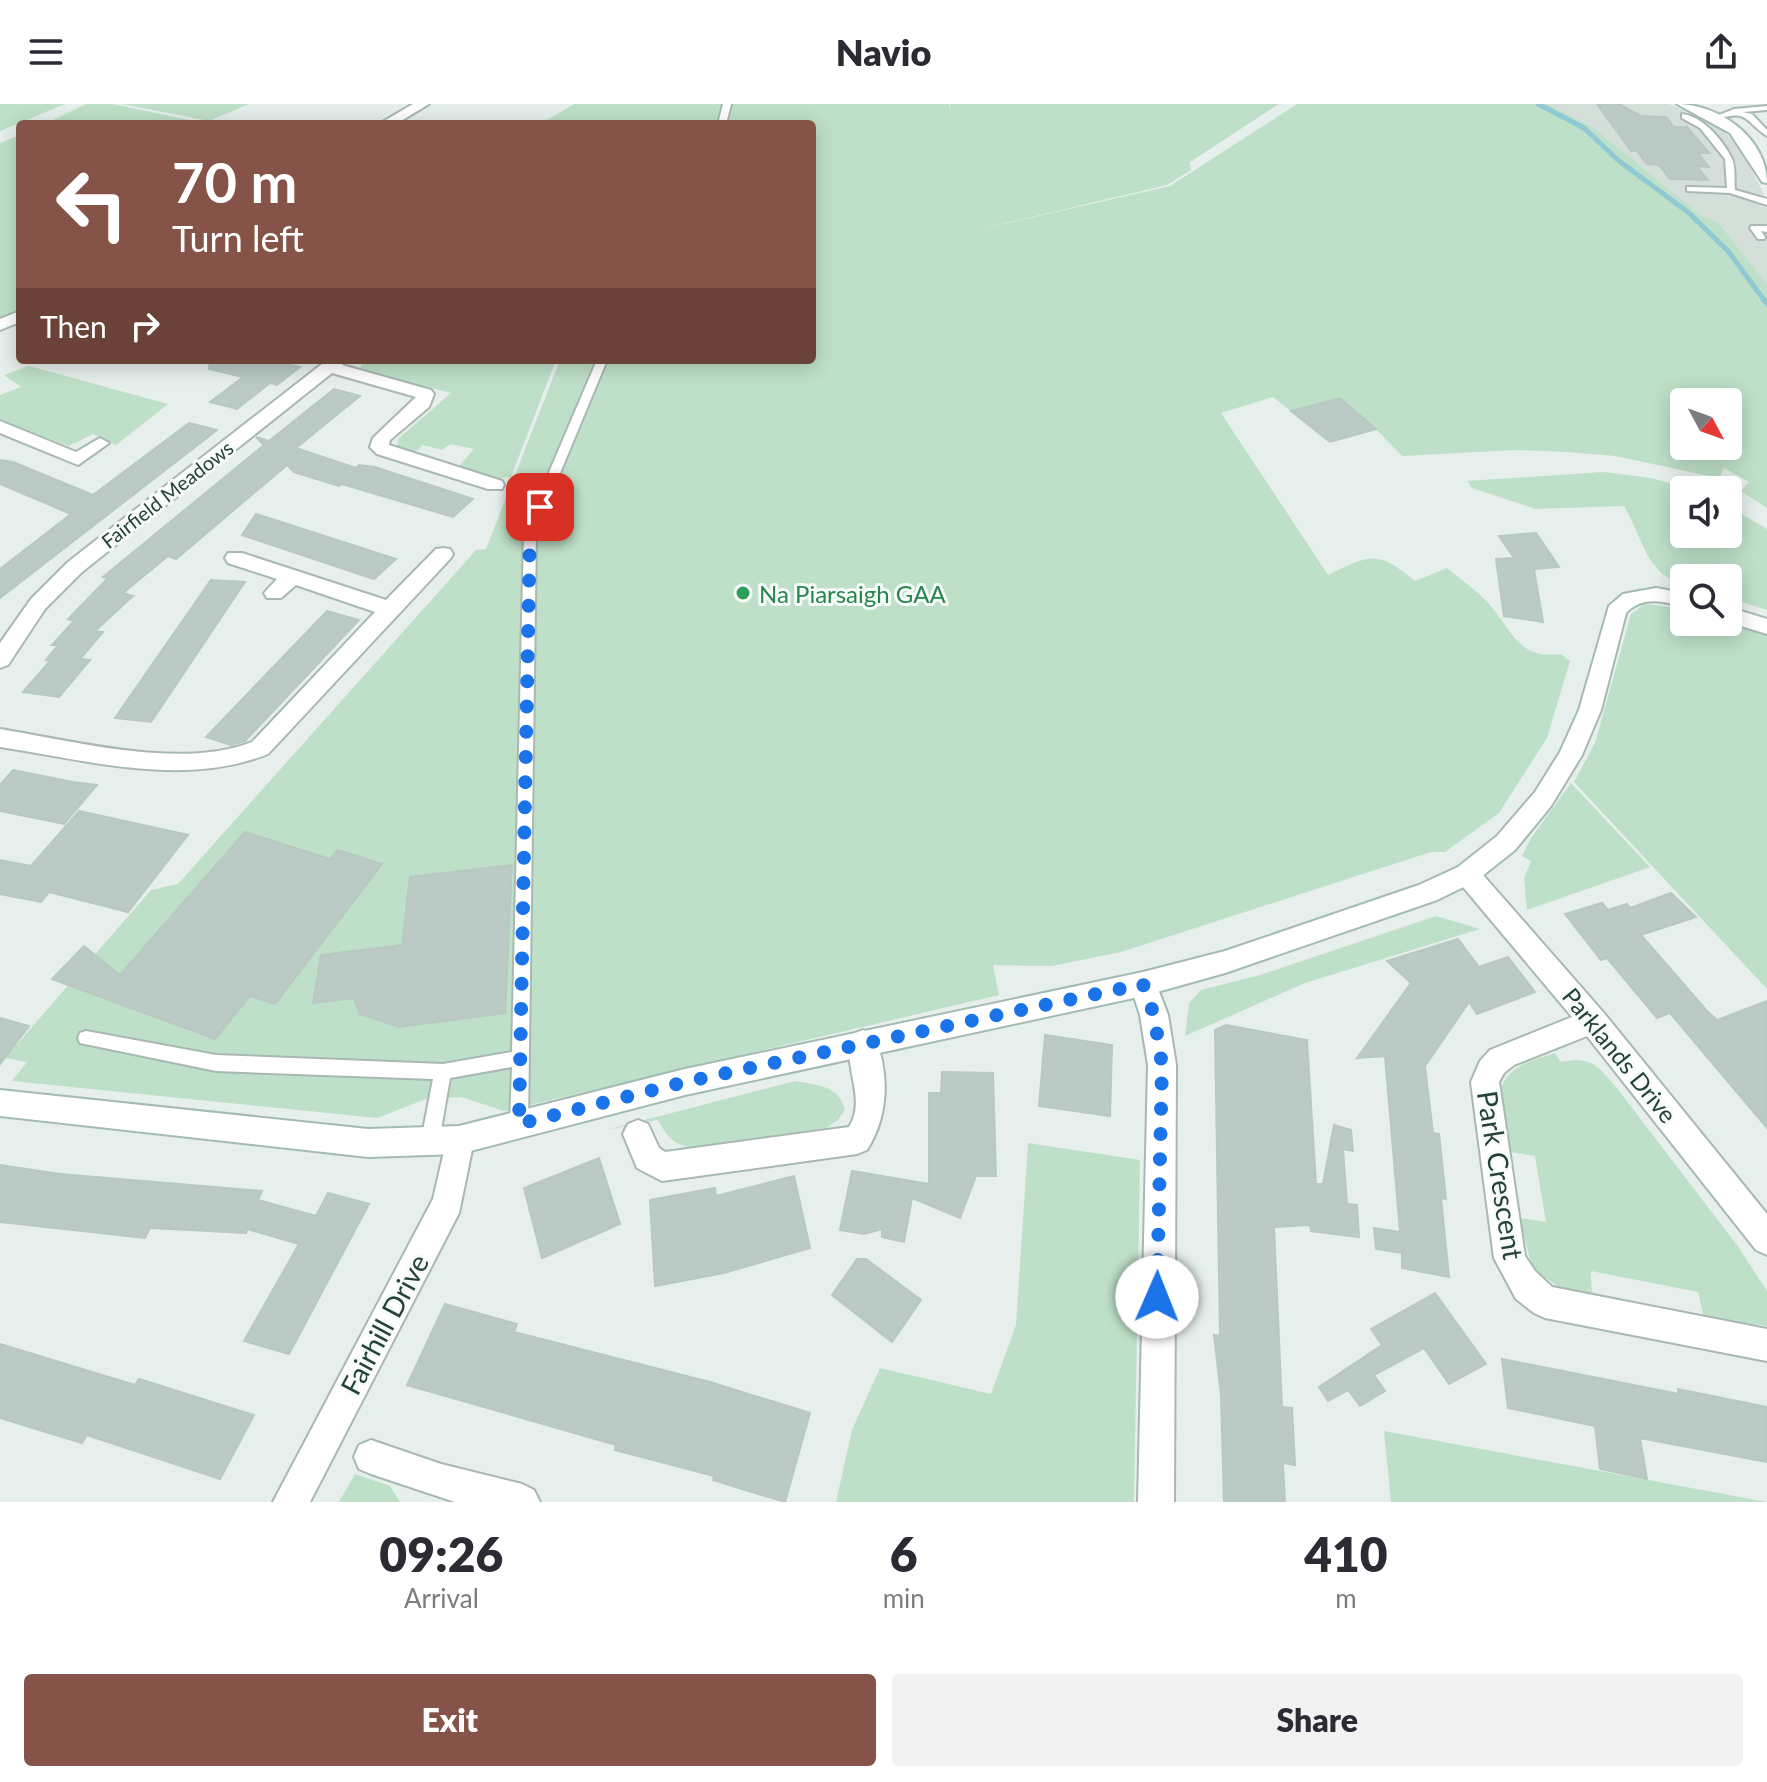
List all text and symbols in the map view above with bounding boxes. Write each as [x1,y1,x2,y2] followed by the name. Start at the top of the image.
[24,30,68,74] icon: menu
[836,30,931,74] text: Navio
[1699,30,1743,74] icon: share
[172,148,297,215] text: 70 m
[40,152,144,256] icon: left
[172,216,304,260] text: Turn left
[123,304,167,348] icon: right
[40,308,107,344] text: Then
[1670,388,1742,460] north arrow
[1670,388,1742,636] map controls
[96,435,238,553] street label: Fairfield Meadows
[506,473,574,541] pin
[1670,476,1742,548] button: sound
[518,485,562,529] icon: arrive
[1670,564,1742,636] button: search
[759,579,946,608] place label: Na Piarsaigh GAA
[734,584,752,602] marker: Na Piarsaigh GAA
[1557,982,1683,1128] street label: Parklands Drive
[1471,1088,1531,1262] street label: Park Crescent
[333,1248,435,1400] street label: Fairhill Drive
[1115,1255,1199,1339] position arrow
[379,1525,503,1582] text: 09:26
[890,1525,918,1582] text: 6
[1304,1525,1388,1582] text: 410
[404,1582,479,1614] text: Arrival
[883,1582,925,1614] text: min
[1335,1582,1357,1614] text: m
[24,1674,876,1766] button: Exit
[892,1674,1743,1766] button: Share

